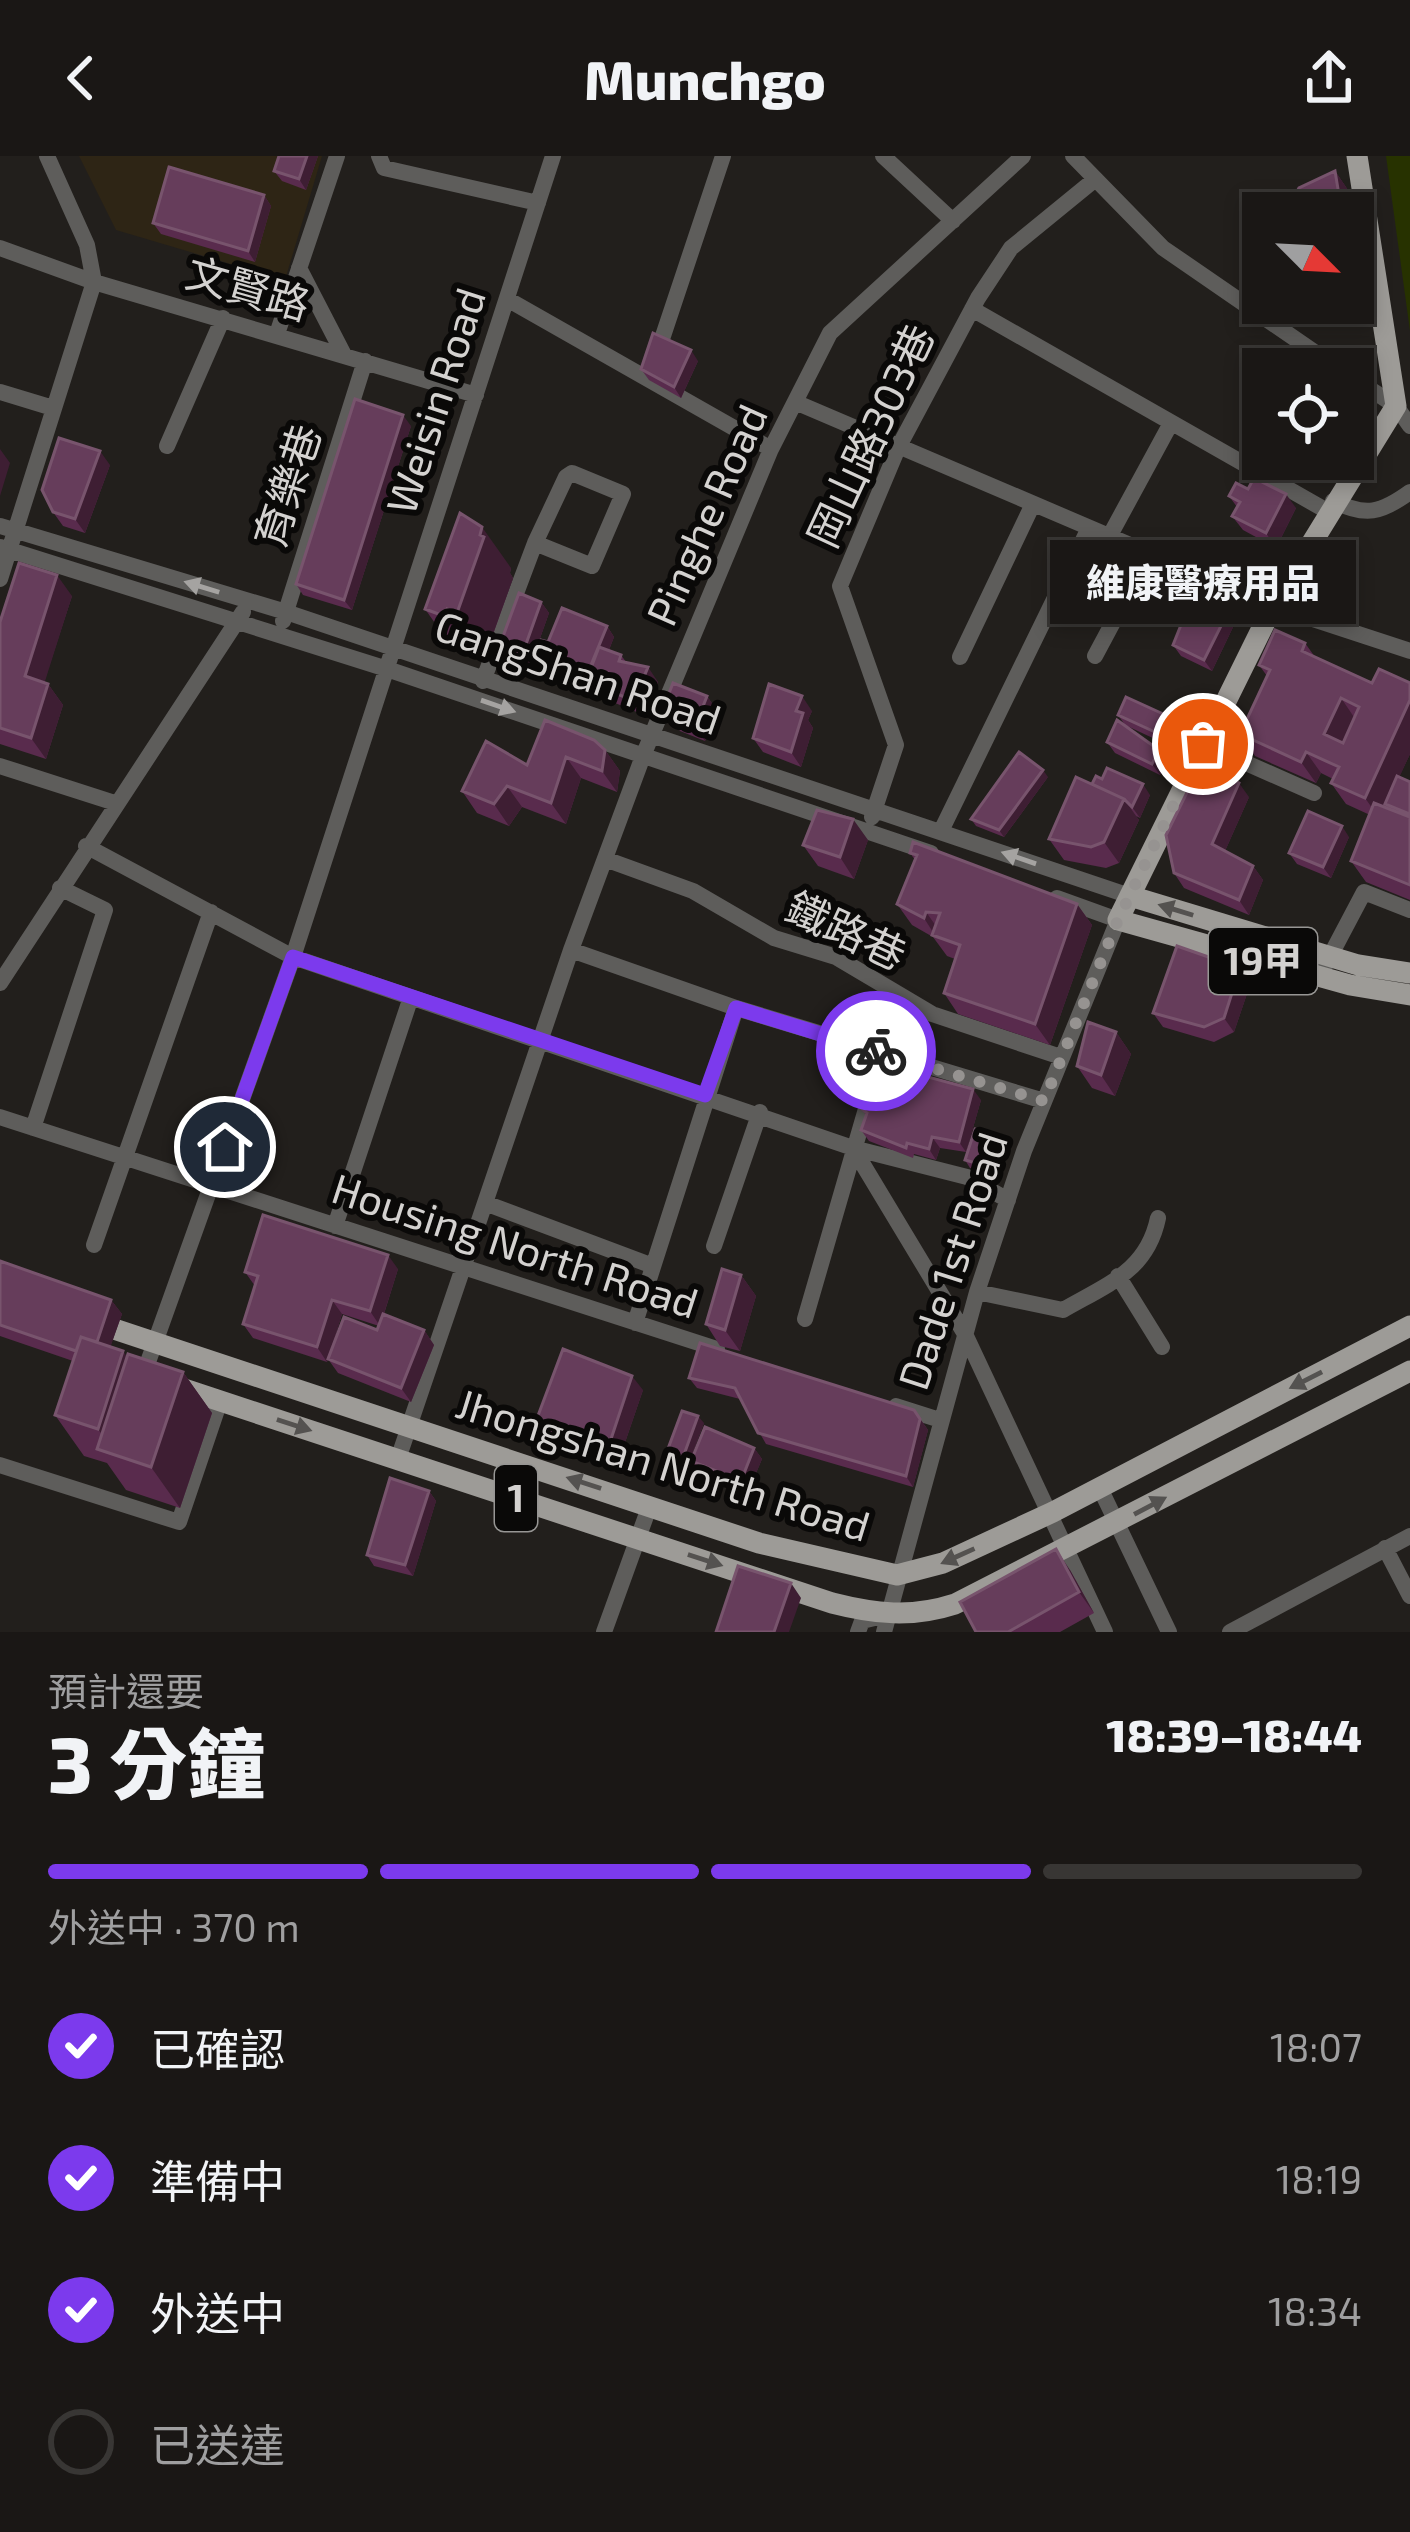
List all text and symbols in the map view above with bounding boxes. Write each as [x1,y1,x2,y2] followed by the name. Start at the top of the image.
[48,45,114,111] icon: back
[1296,45,1362,111] icon: share
[584,46,826,111] text: Munchgo
[1242,192,1374,324] north arrow
[1242,192,1374,480] map controls
[181,246,316,328] street label: 文賢路
[374,281,494,520] street label: Weisin Road
[796,316,943,554] street label: 岡山路303巷
[1242,348,1374,480] button: locate
[634,396,776,632] street label: Pinghe Road
[243,418,329,553] street label: 育樂巷
[1050,540,1356,624] callout: 維康醫療用品
[1086,558,1320,605] text: 維康醫療用品
[183,577,220,595] one-way arrow
[429,599,728,743] street label: GangShan Road
[1152,693,1254,795] pin
[480,698,516,716] one-way arrow
[1170,711,1236,777] icon: bag
[1001,848,1037,866] one-way arrow
[779,880,915,978] street label: 鐵路巷
[1157,900,1194,918] one-way arrow
[1209,928,1317,994] road number: 19甲
[816,991,936,1111] courier
[843,1018,909,1084] icon: bike
[174,1096,276,1198] pin
[192,1114,258,1180] icon: home
[886,1126,1016,1395] street label: Dade 1st Road
[326,1161,705,1327] street label: Housing North Road
[1289,1369,1323,1389] one-way arrow
[451,1376,876,1550] street label: Jhongshan North Road
[276,1417,313,1436] one-way arrow
[495,1465,537,1531] road number: 1
[565,1473,602,1492] one-way arrow
[1133,1496,1168,1517] one-way arrow
[940,1546,975,1566] one-way arrow
[687,1552,723,1571] one-way arrow
[48,1667,204,1714] text: 預計還要
[1106,1707,1362,1761] text: 18:39–18:44
[48,1715,265,1809] text: 3 分鐘
[48,1903,300,1950] text: 外送中 · 370 m
[48,2013,114,2079] icon: check
[150,2021,285,2075] text: 已確認
[1270,2023,1362,2070] text: 18:07
[48,2145,114,2211] icon: check
[150,2153,285,2207] text: 準備中
[1276,2155,1362,2202] text: 18:19
[48,2277,114,2343] icon: check
[150,2285,285,2339] text: 外送中
[1268,2287,1362,2334] text: 18:34
[150,2417,285,2471] text: 已送達

